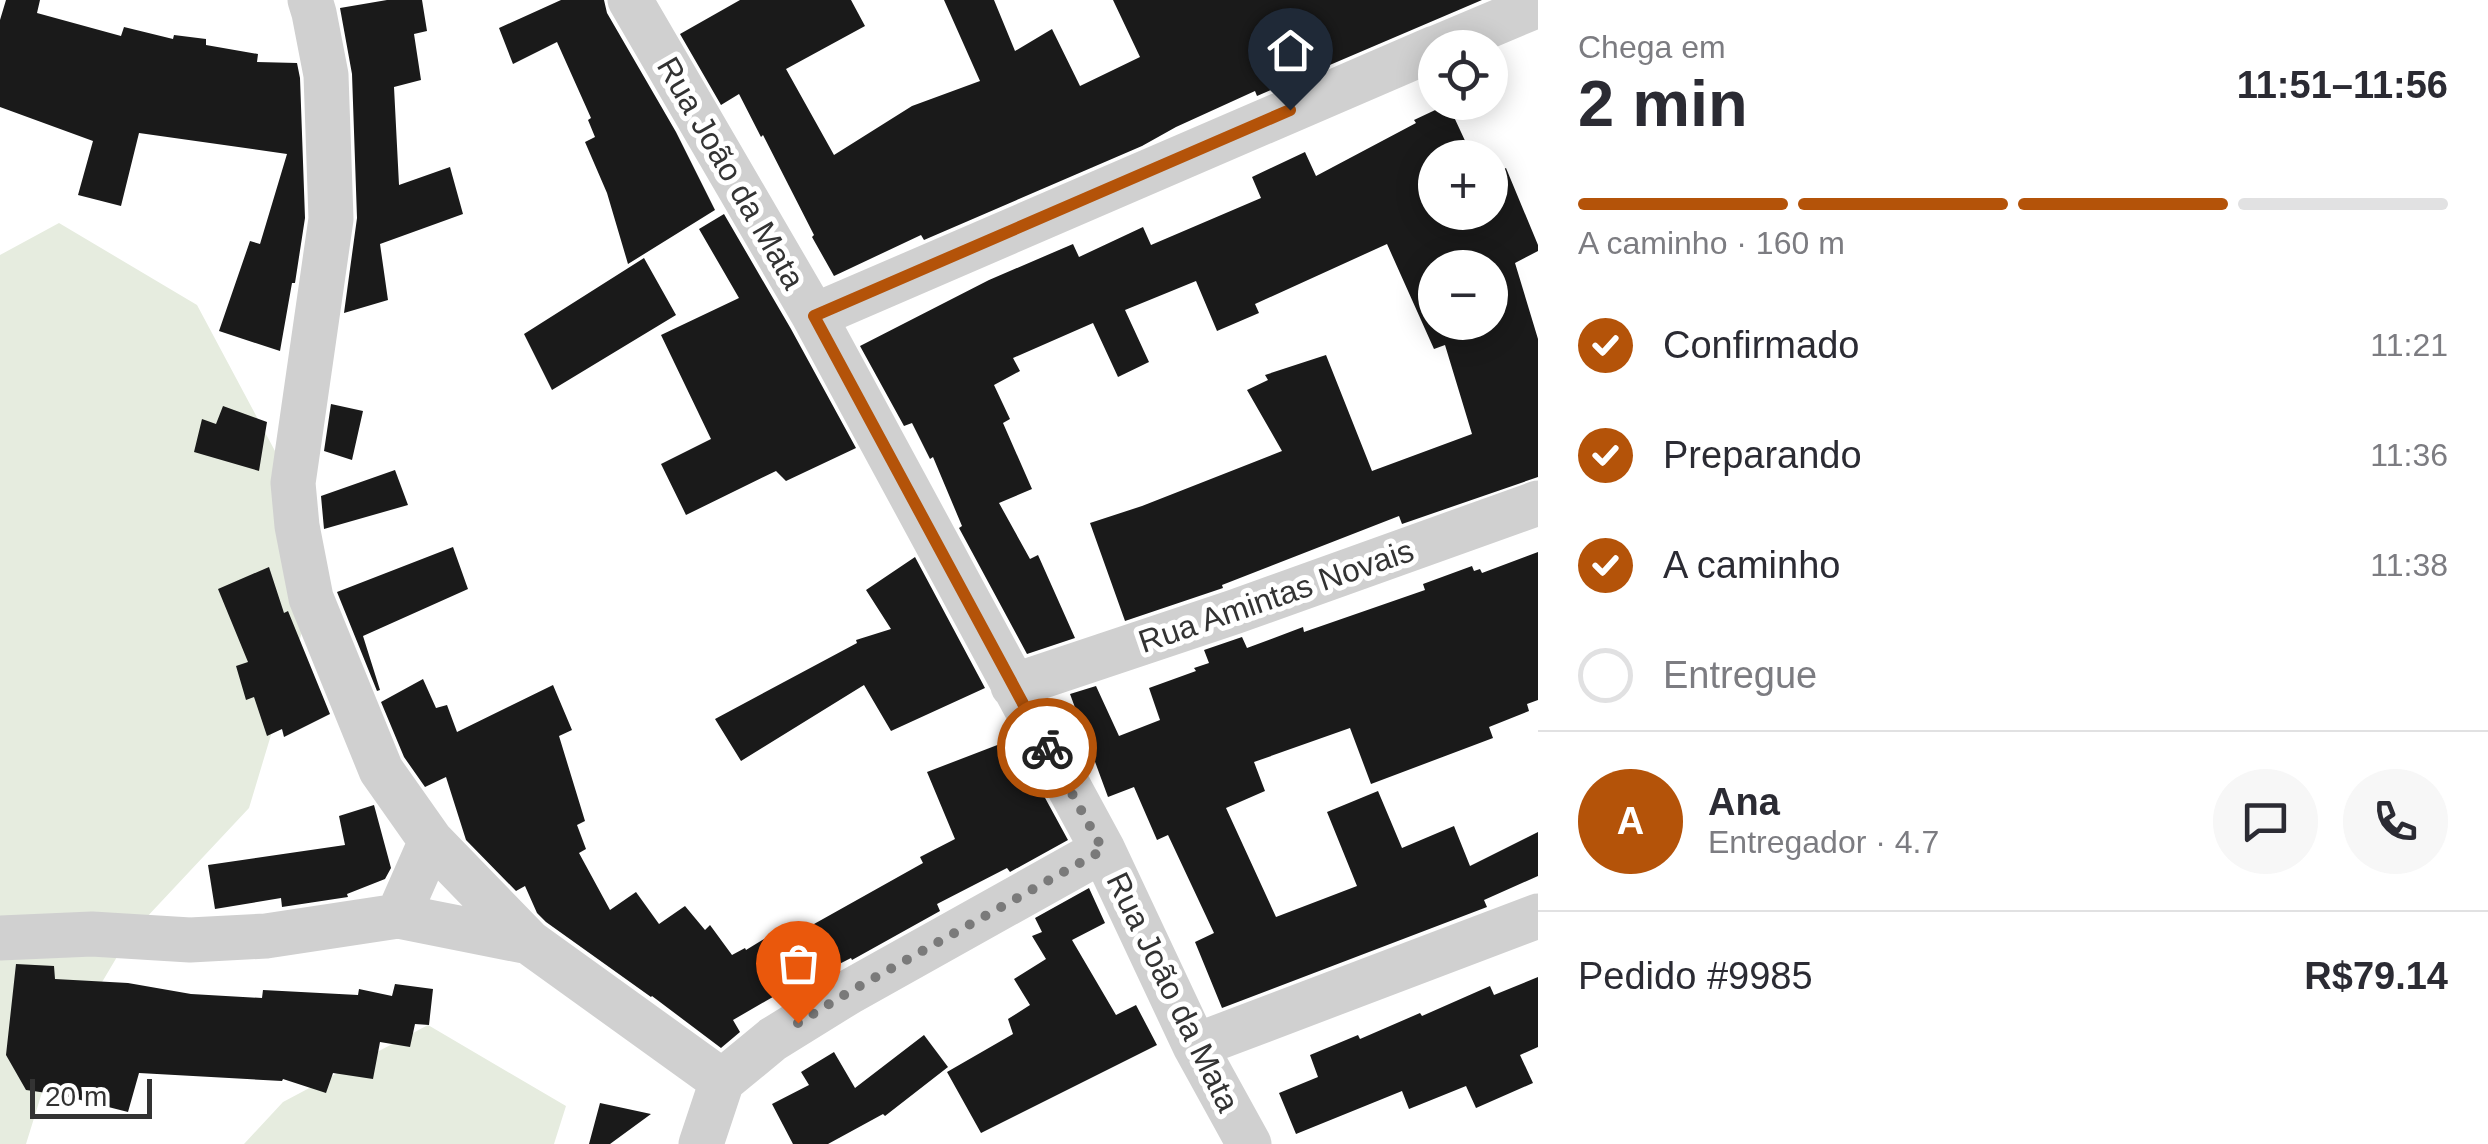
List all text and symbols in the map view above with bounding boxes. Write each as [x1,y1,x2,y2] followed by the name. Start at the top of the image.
[1248,8,1333,111] pin
[1263,23,1318,78] icon: home
[1578,29,1726,65] text: Chega em
[1418,30,1508,340] map controls
[1418,30,1508,120] button: locate
[650,51,812,295] street label: Rua João da Mata
[2237,64,2448,106] text: 11:51–11:56
[1578,67,1748,140] text: 2 min
[1418,140,1508,230] button: +
[1578,225,1845,261] text: A caminho · 160 m
[1418,250,1508,340] button: −
[1578,318,1633,373] icon: check
[1663,324,1859,366] text: Confirmado
[2370,327,2448,363] text: 11:21
[1578,428,1633,483] icon: check
[1663,434,1862,476] text: Preparando
[2370,437,2448,473] text: 11:36
[1134,532,1418,660] street label: Rua Amintas Novais
[1578,538,1633,593] icon: check
[1663,544,1840,586] text: A caminho
[2370,547,2448,583] text: 11:38
[1663,654,1817,696] text: Entregue
[997,698,1097,798] courier
[1020,721,1075,776] icon: bike
[2213,769,2318,874] button: chat
[2343,769,2448,874] button: phone
[1708,781,1780,823] text: Ana
[1617,800,1644,842] text: A
[1708,824,1939,860] text: Entregador · 4.7
[1100,867,1247,1118] street label: Rua João da Mata
[756,921,841,1024] pin
[771,936,826,991] icon: bag
[1578,955,1813,997] text: Pedido #9985
[2304,955,2448,997] text: R$79.14
[30,1074,152,1118] scale bar
[45,1081,107,1112] text: 20 m

